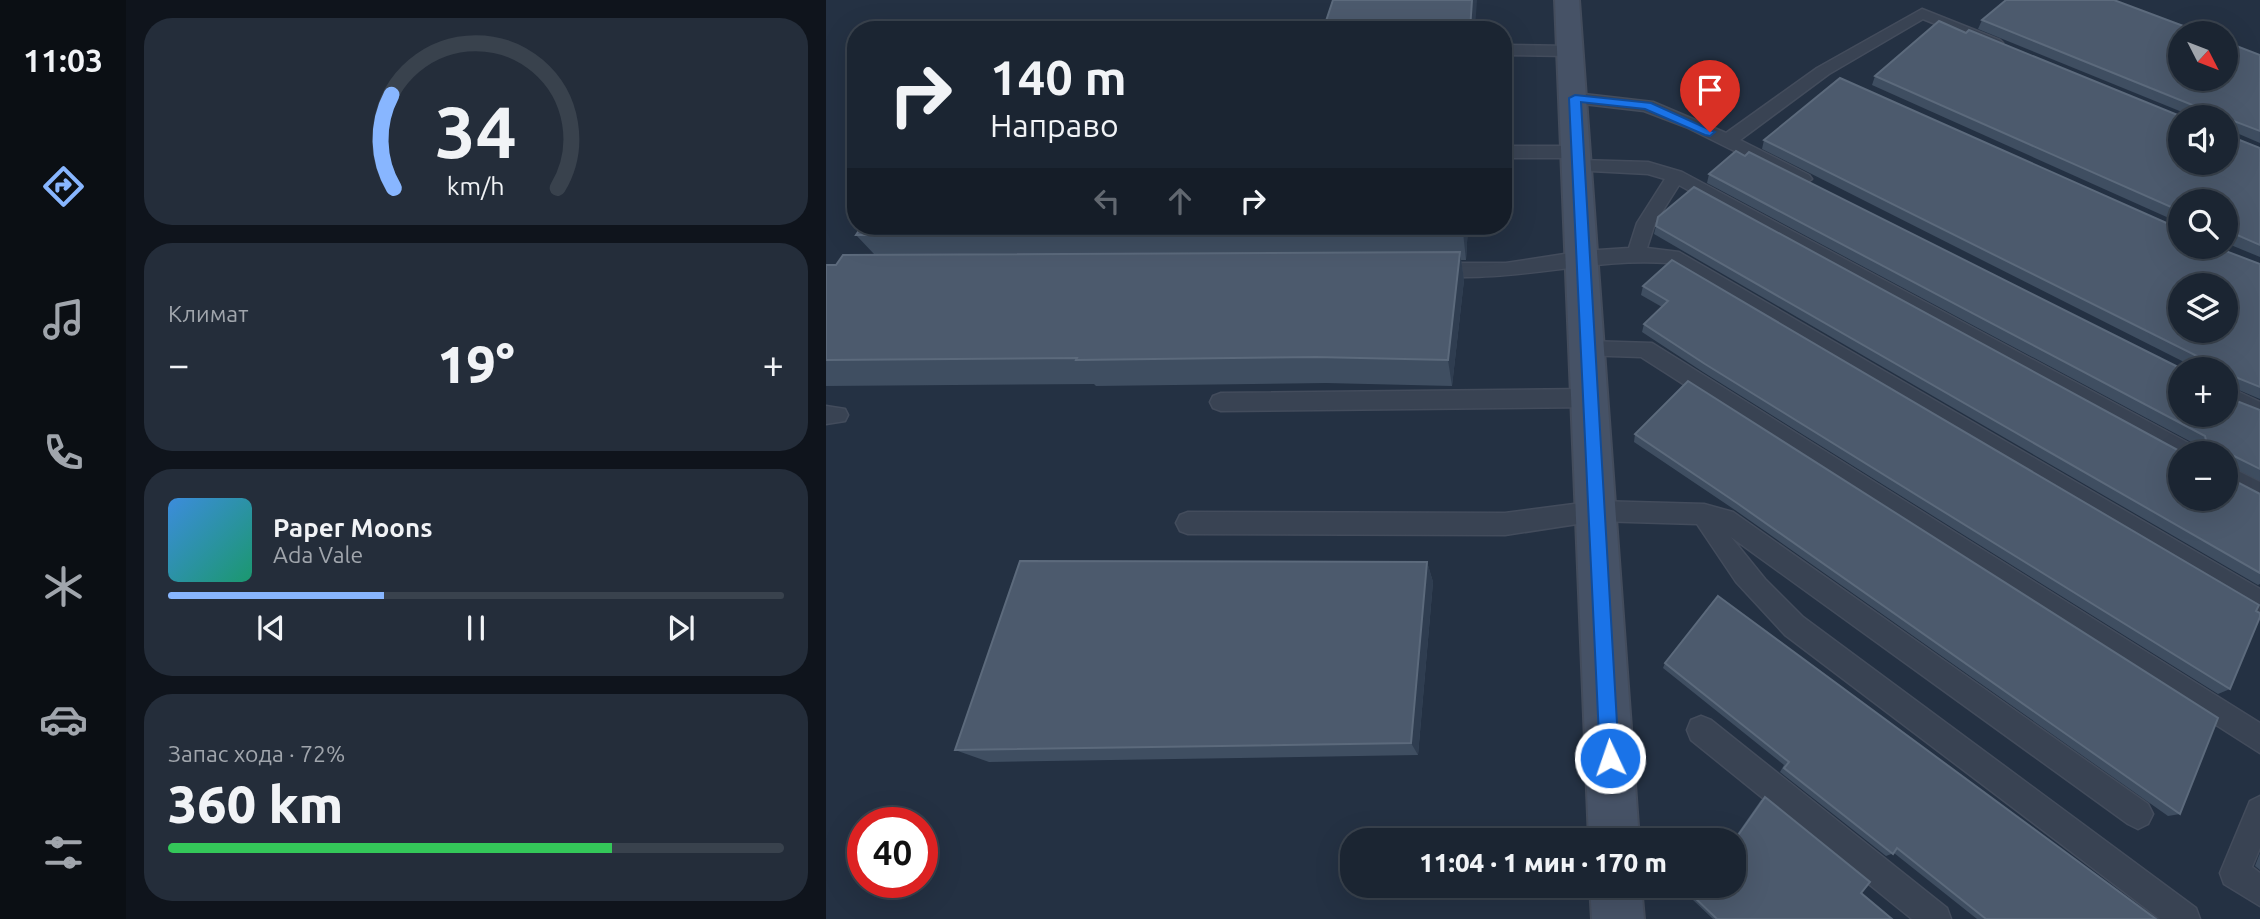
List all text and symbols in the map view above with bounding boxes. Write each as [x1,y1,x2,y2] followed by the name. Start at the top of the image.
[2168,21,2238,91] north arrow
[2168,21,2238,511] map controls
[23,42,103,78] text: 11:03
[875,49,966,140] icon: right
[990,49,1127,104] text: 140 m
[1680,60,1740,132] pin
[1691,71,1729,109] icon: arrive
[435,90,517,172] text: 34
[2168,105,2238,175] button: sound
[990,107,1119,143] text: Направо
[39,162,88,211] icon: directions
[447,171,505,199] text: km/h
[1088,182,1126,220] icon: left
[1161,182,1199,220] icon: ahead
[1234,182,1272,220] icon: right
[2168,189,2238,259] button: search
[2168,273,2238,343] button: layers
[39,295,88,344] icon: music
[168,301,248,326] text: Климат
[437,335,515,393] text: 19°
[168,343,189,385] text: −
[763,343,784,385] text: +
[2168,357,2238,427] button: +
[39,428,88,477] icon: phone
[2168,441,2238,511] button: −
[273,513,432,542] text: Paper Moons
[273,542,363,567] text: Ada Vale
[39,562,88,611] icon: climate
[252,609,290,647] icon: previous
[457,609,495,647] icon: pause
[662,609,700,647] icon: next
[39,695,88,744] icon: car
[1573,721,1647,795] position arrow
[168,741,345,766] text: Запас хода · 72%
[168,775,343,833] text: 360 km
[847,807,938,898] speed limit sign: 40
[39,828,88,877] icon: filters
[1419,848,1667,877] text: 11:04 · 1 мин · 170 m

